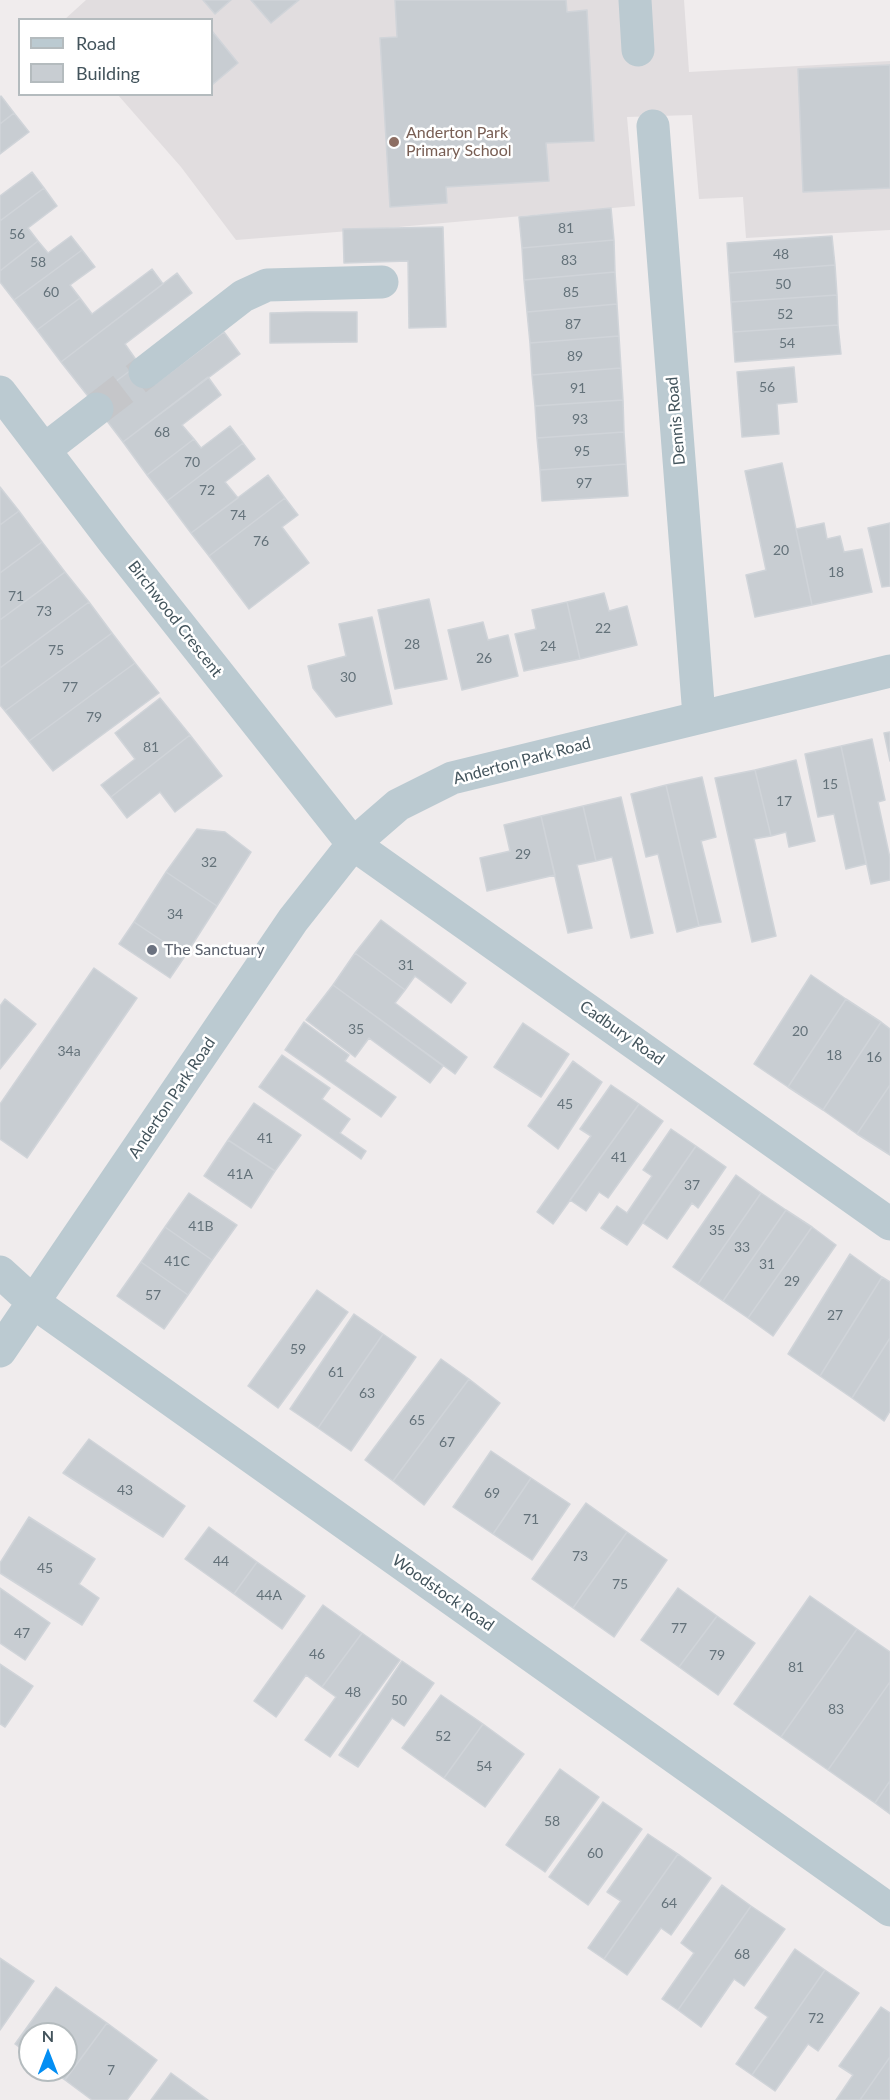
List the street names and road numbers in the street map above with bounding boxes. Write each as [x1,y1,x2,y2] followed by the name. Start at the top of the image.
[663,376,689,466] street label: Dennis Road
[124,557,226,681] street label: Birchwood Crescent
[451,733,593,789] street label: Anderton Park Road
[576,997,668,1069] street label: Cadbury Road
[124,1034,220,1162] street label: Anderton Park Road
[388,1551,498,1635] street label: Woodstock Road

